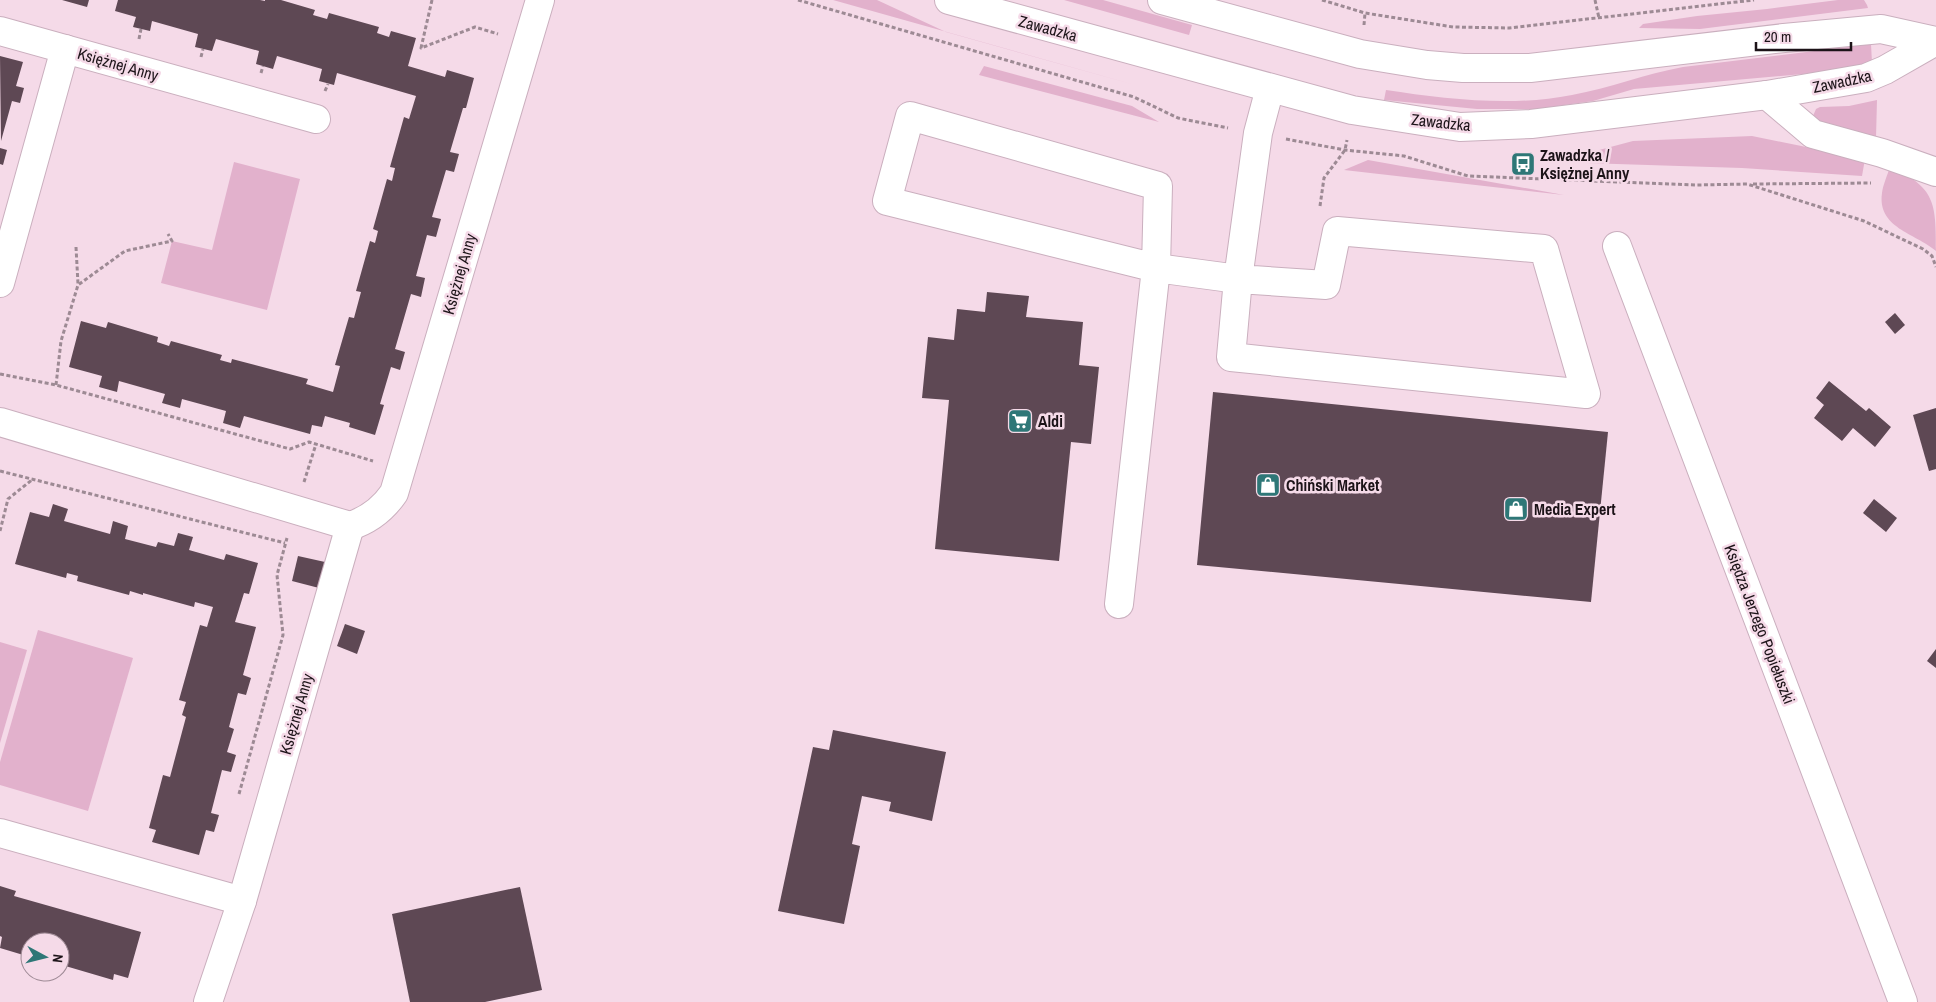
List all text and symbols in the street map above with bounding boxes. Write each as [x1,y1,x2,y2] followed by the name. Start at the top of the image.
[1016,10,1080,47] street label: Zawadzka
[1756,20,1851,52] scale bar
[1764,26,1791,47] text: 20 m
[75,42,161,86] street label: Księżnej Anny
[1810,64,1874,98] street label: Zawadzka
[1410,108,1473,136] street label: Zawadzka
[1540,144,1630,184] place label: Zawadzka / Księżnej Anny
[1510,151,1536,177] bus stop icon: Zawadzka / Księżnej Anny
[437,231,481,317] street label: Księżnej Anny
[1007,408,1033,434] supermarket icon: Aldi
[1038,410,1063,432] place label: Aldi
[1255,472,1281,498] shop icon: Chiński Market
[1286,474,1380,496] place label: Chiński Market
[1503,496,1529,522] shop icon: Media Expert
[1534,498,1616,520] place label: Media Expert
[1719,541,1801,707] street label: Księdza Jerzego Popiełuszki
[274,671,318,757] street label: Księżnej Anny
[20,932,70,982] north arrow
[48,953,67,964] text: N

